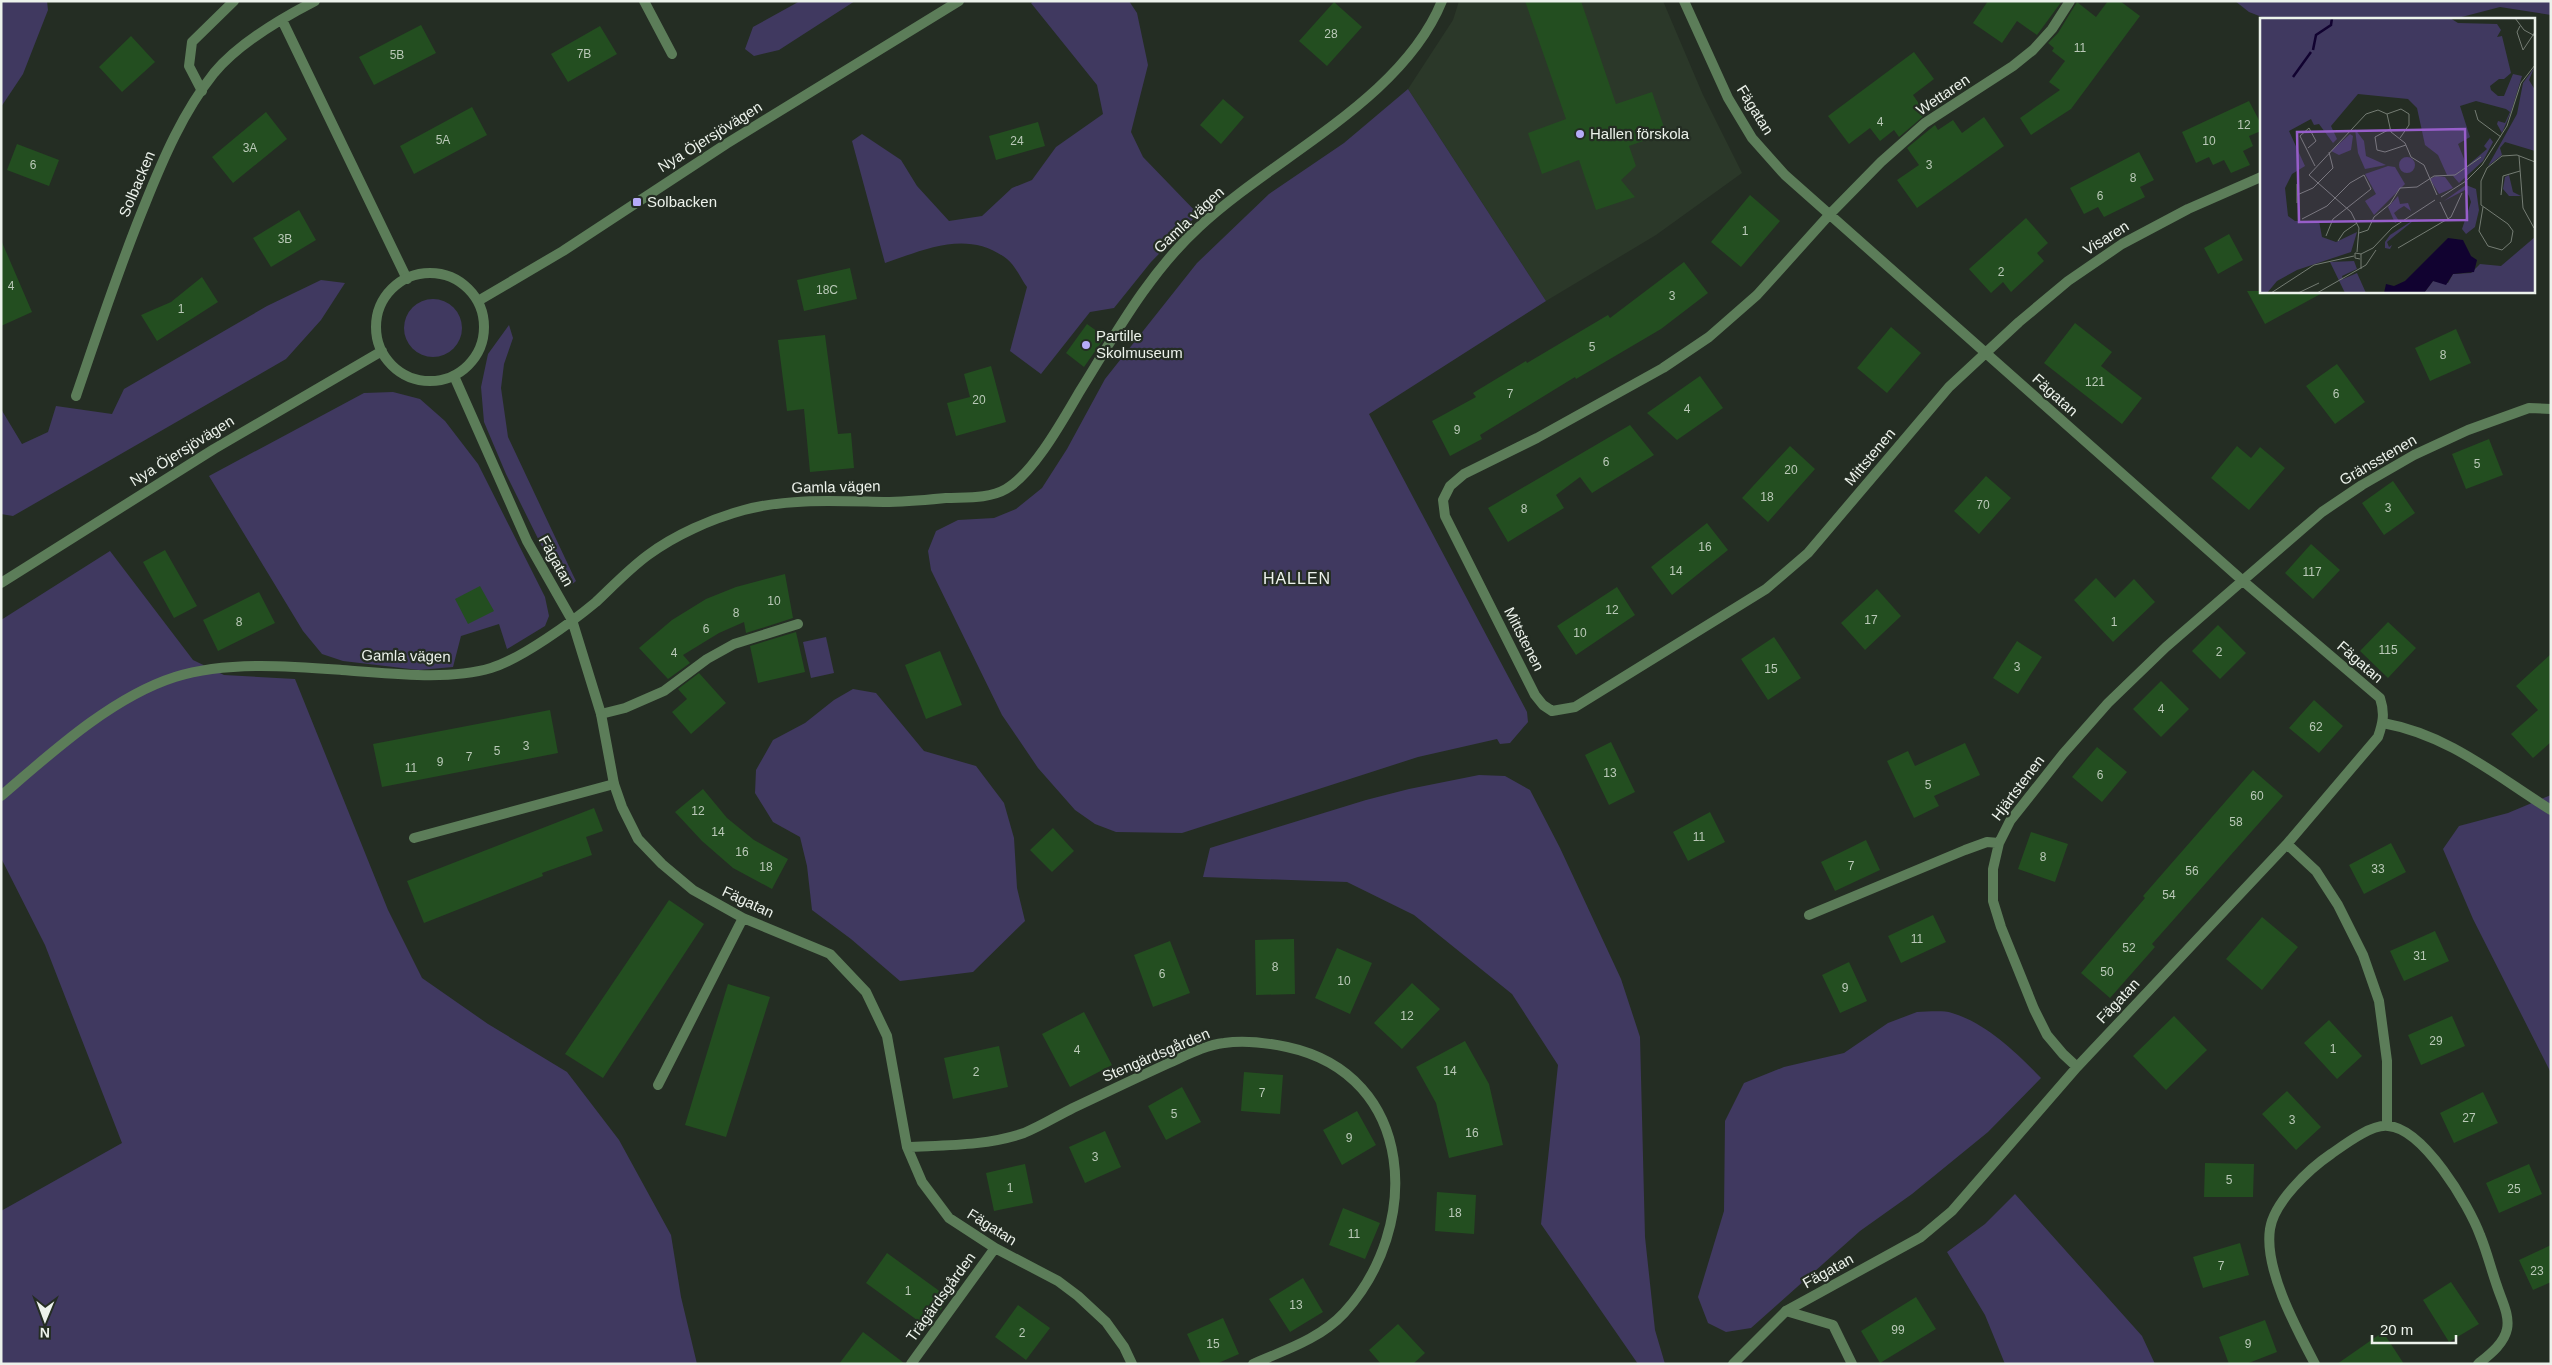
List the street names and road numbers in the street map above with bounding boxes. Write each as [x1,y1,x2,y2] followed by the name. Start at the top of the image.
[1913,71,1973,119] street label: Wettaren
[1734,82,1777,138] street label: Fägatan
[655,98,765,175] street label: Nya Öjersjövägen
[115,148,158,219] street label: Solbacken
[1150,183,1227,256] street label: Gamla vägen
[2080,217,2132,258] street label: Visaren
[2029,370,2081,419] street label: Fägatan
[127,412,237,489] street label: Nya Öjersjövägen
[1841,425,1898,489] street label: Mittstenen
[2336,431,2419,488] street label: Gränsstenen
[791,477,881,496] street label: Gamla vägen
[536,533,577,589] street label: Fägatan
[1501,604,1548,673] street label: Mittstenen
[2334,637,2387,686] street label: Fägatan
[361,646,451,665] street label: Gamla vägen
[1988,752,2047,823] street label: Hjärtstenen
[720,882,777,921] street label: Fägatan
[2093,975,2143,1027] street label: Fägatan
[1100,1024,1212,1085] street label: Stengärdsgården
[964,1205,1020,1248] street label: Fägatan
[903,1249,979,1345] street label: Trägärdsgården
[1800,1250,1856,1291] street label: Fägatan

